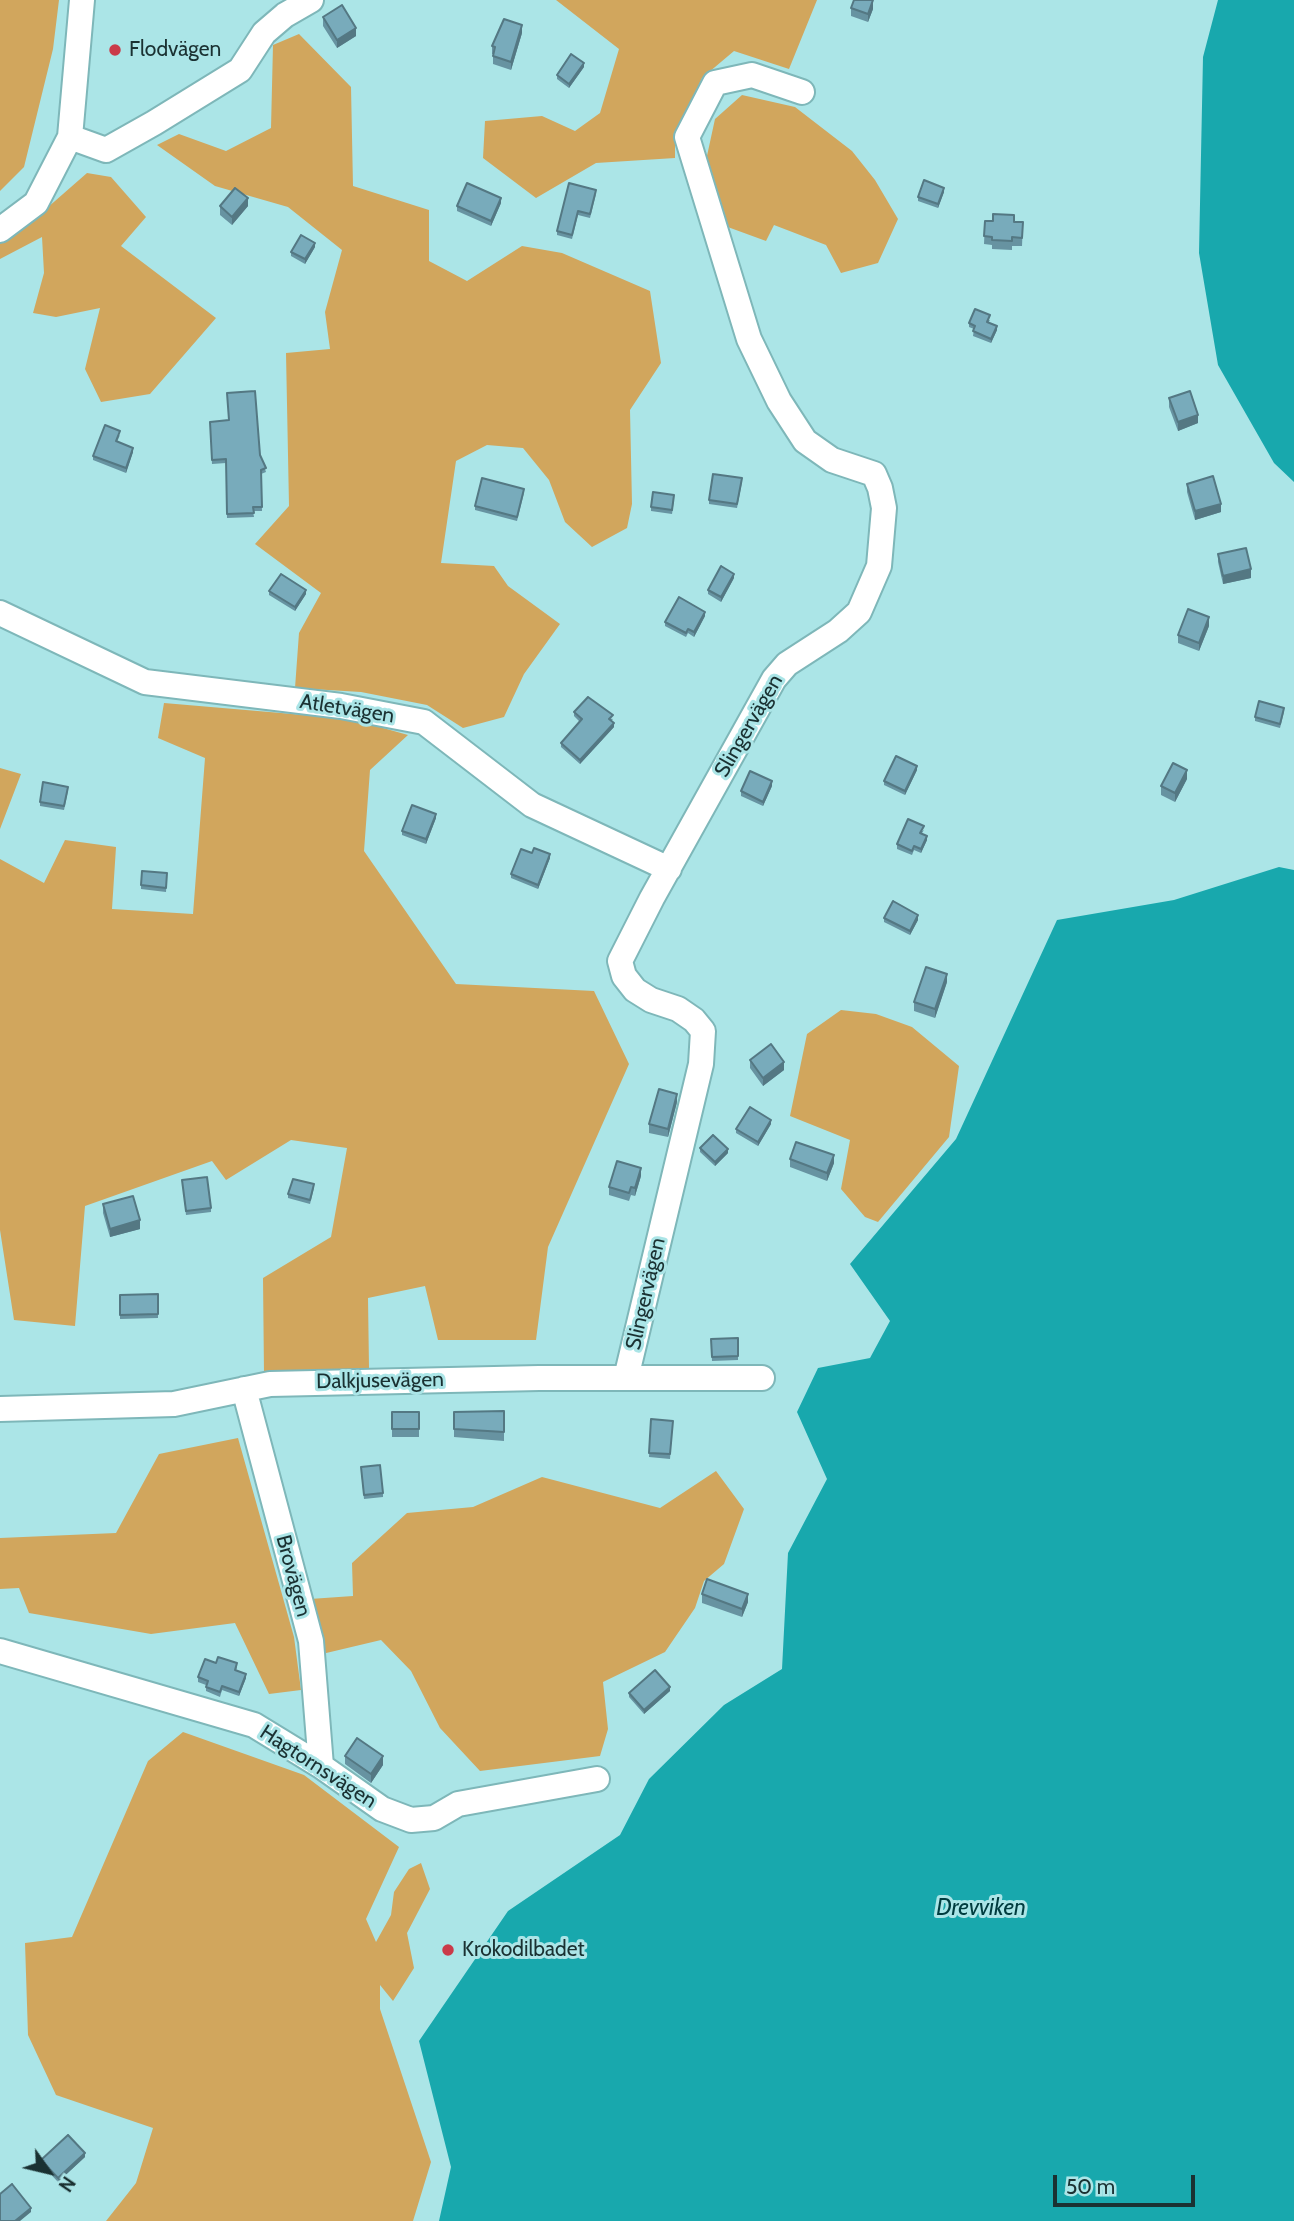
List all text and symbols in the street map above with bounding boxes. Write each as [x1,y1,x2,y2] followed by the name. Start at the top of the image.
[129,37,221,63] place label: Flodvägen
[107,42,123,58] marker: Flodvägen
[709,670,789,782] street label: Slingervägen
[298,689,396,729] street label: Atletvägen
[621,1235,671,1353] street label: Slingervägen
[316,1367,444,1395] street label: Dalkjusevägen
[270,1532,316,1620] street label: Brovägen
[255,1720,381,1814] street label: Hagtornsvägen
[936,1894,1026,1922] water label: Drevviken
[462,1937,585,1963] place label: Krokodilbadet
[440,1942,456,1958] marker: Krokodilbadet
[14,2137,84,2207] north arrow
[1056,2162,1198,2206] scale bar
[54,2172,80,2196] text: N
[1066,2174,1115,2199] text: 50 m

